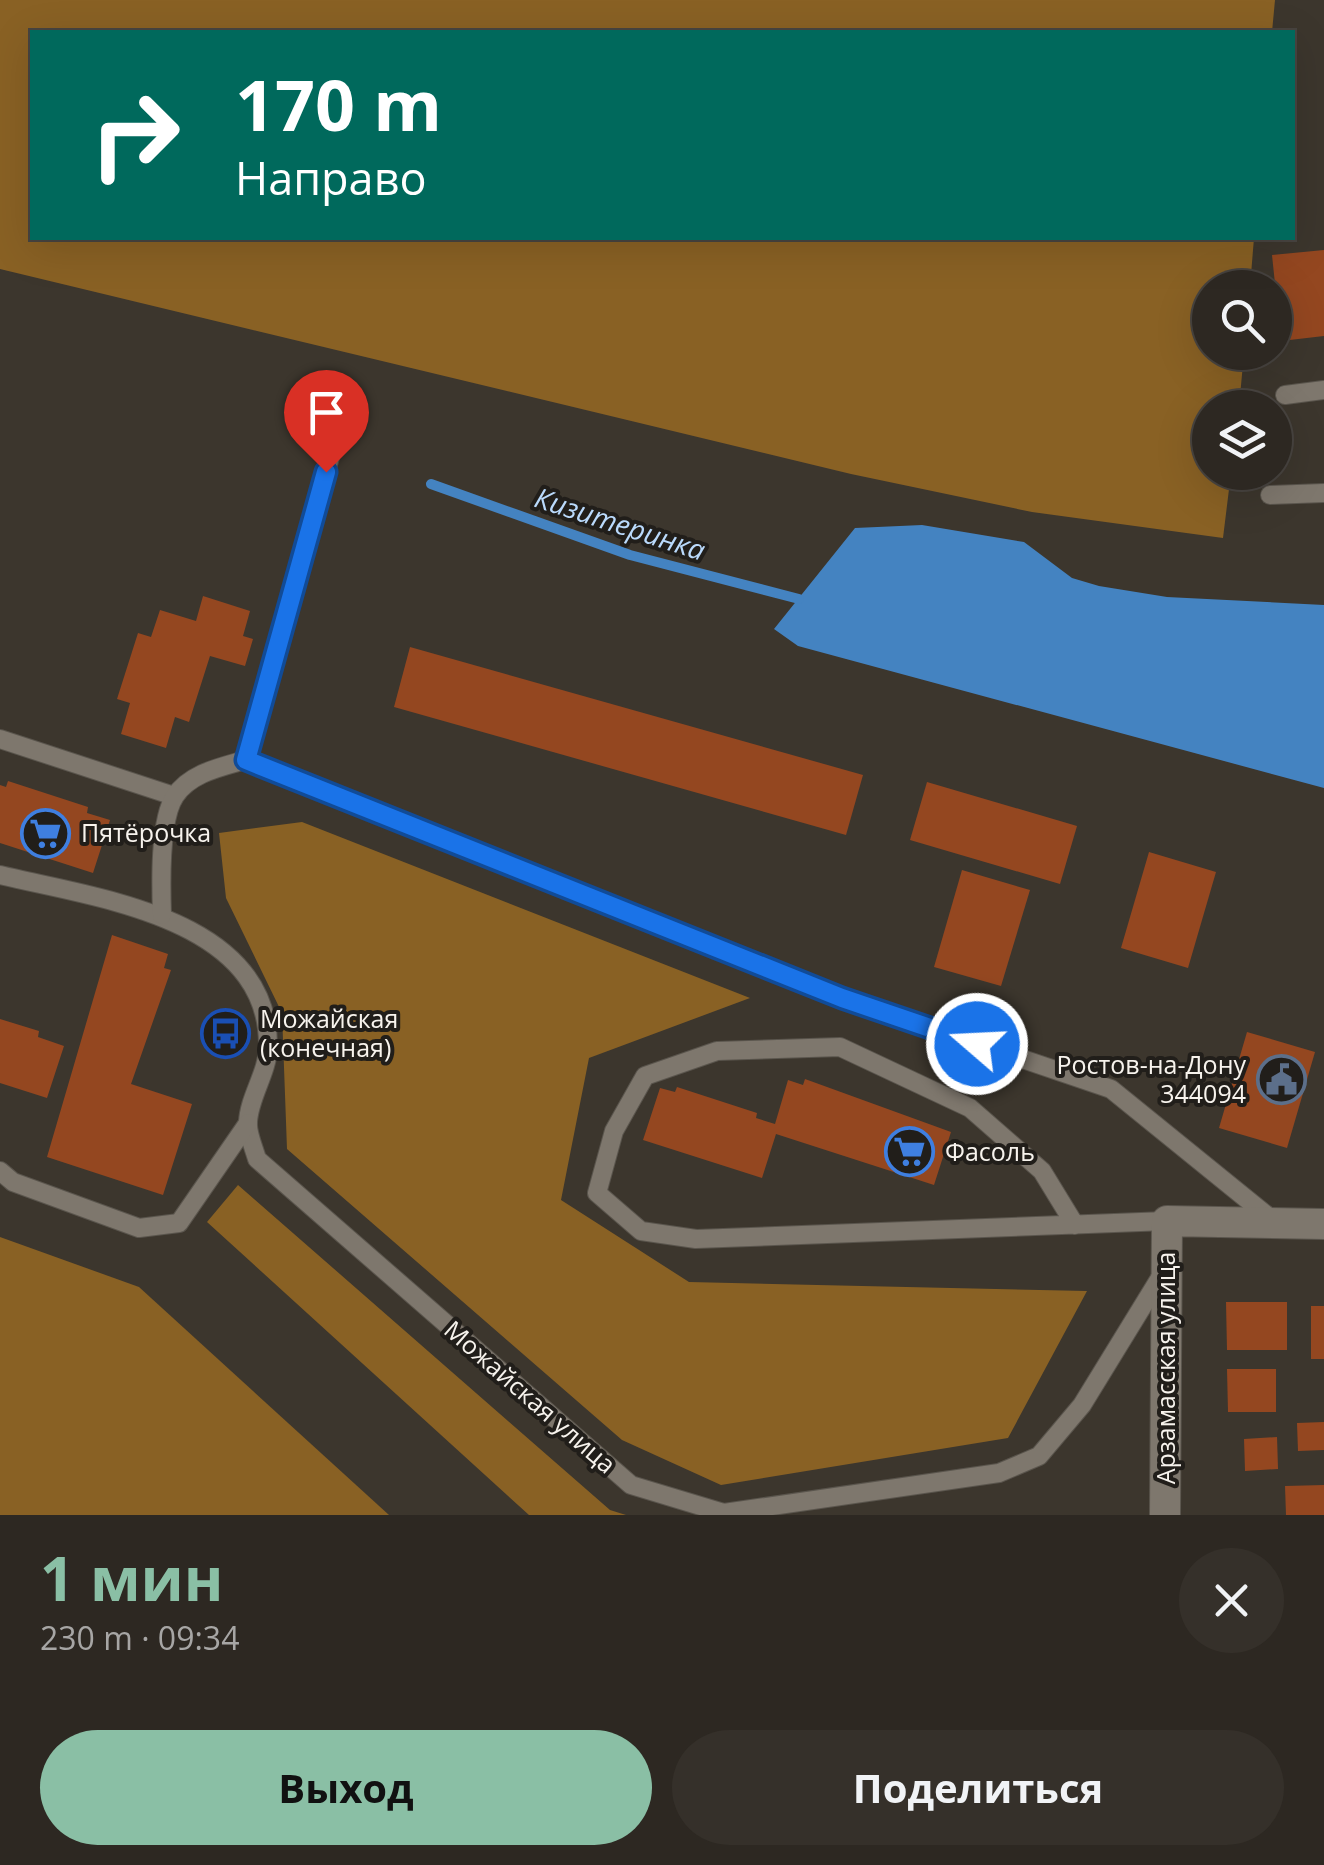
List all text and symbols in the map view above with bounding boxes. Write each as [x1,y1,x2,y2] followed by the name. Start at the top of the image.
[235,56,442,152] text: 170 m
[70,70,200,200] icon: right
[235,147,427,208] text: Направо
[1192,270,1292,490] map controls
[1192,270,1292,370] button: search
[284,370,369,473] pin
[299,385,354,440] icon: arrive
[1192,390,1292,490] button: layers
[530,478,710,569] water label: Кизитеринка
[20,807,72,859] supermarket icon: Пятёрочка
[81,815,211,849] place label: Пятёрочка
[925,992,1029,1096] position arrow
[260,1001,398,1064] place label: Можайская (конечная)
[199,1007,251,1059] bus stop icon: Можайская (конечная)
[1056,1047,1246,1110] place label: Ростов-на-Дону 344094
[1255,1053,1307,1105] public building icon: Ростов-на-Дону 344094
[884,1126,936,1178] supermarket icon: Фасоль
[945,1134,1035,1168] place label: Фасоль
[1148,1252,1182,1484] street label: Арзамасская улица
[438,1312,624,1480] street label: Можайская улица
[40,1537,224,1619] text: 1 мин
[1179,1548,1284,1653] button: close
[40,1616,239,1659] text: 230 m · 09:34
[40,1730,652,1845] button: Выход
[672,1730,1284,1845] button: Поделиться

